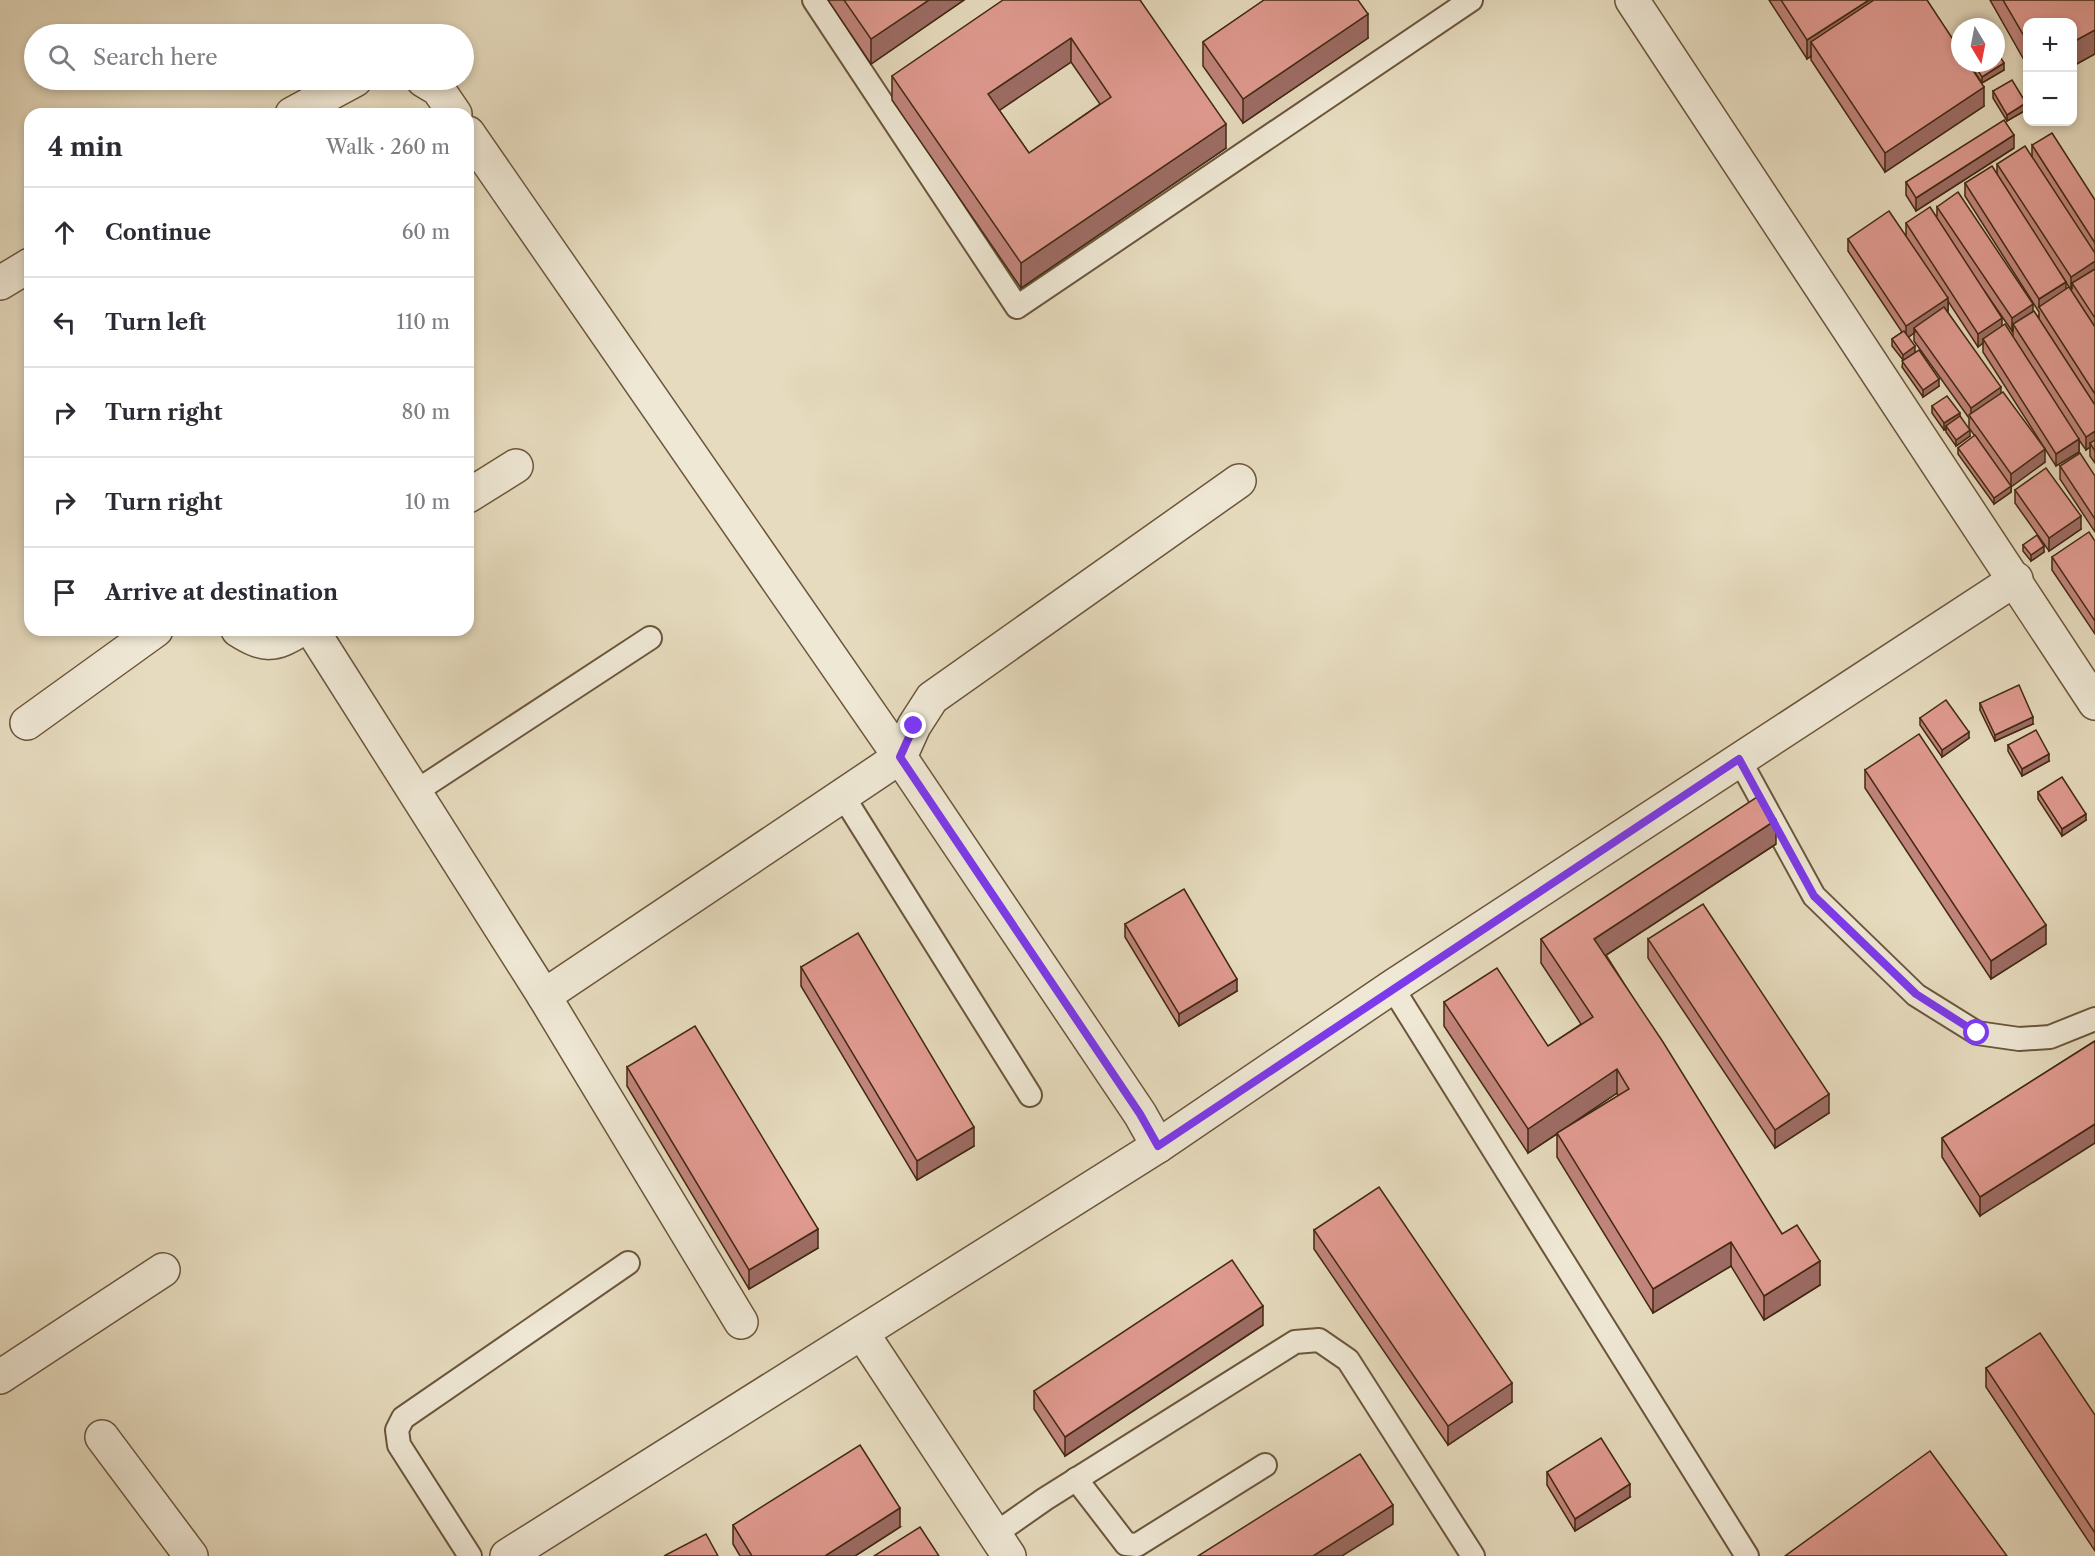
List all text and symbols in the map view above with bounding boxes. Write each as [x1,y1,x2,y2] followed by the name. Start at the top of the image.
[1951,18,2005,72] north arrow
[2023,18,2077,126] map controls
[2023,18,2077,72] button: +
[24,24,474,90] search box
[45,41,78,74] icon: search
[93,44,218,71] text: Search here
[2023,72,2077,126] button: −
[48,131,123,163] text: 4 min
[326,135,450,159] text: Walk · 260 m
[48,216,81,249] icon: ahead
[105,219,211,246] text: Continue
[402,220,450,244] text: 60 m
[48,306,81,339] icon: left
[105,309,206,336] text: Turn left
[397,310,450,334] text: 110 m
[48,396,81,429] icon: right
[105,399,223,426] text: Turn right
[402,400,450,424] text: 80 m
[48,486,81,519] icon: right
[105,489,223,516] text: Turn right
[405,490,450,514] text: 10 m
[48,576,81,609] icon: arrive
[105,579,338,606] text: Arrive at destination
[900,712,926,738] route end
[1963,1019,1989,1045] route start

